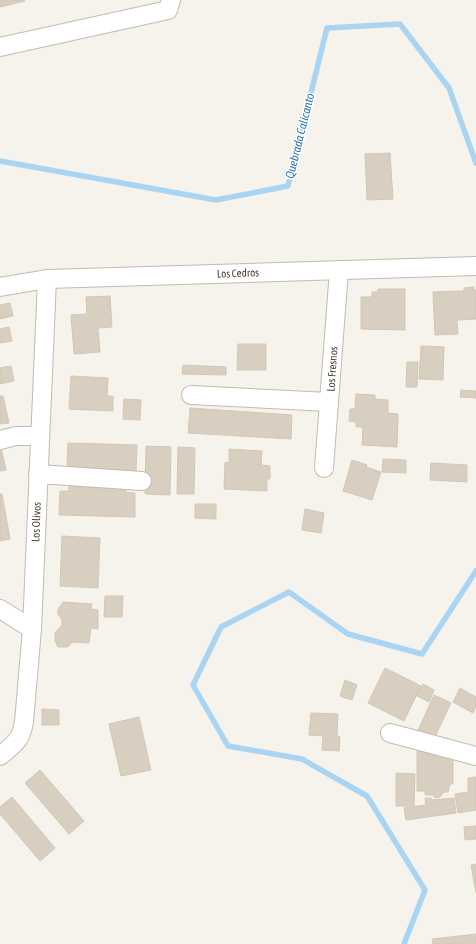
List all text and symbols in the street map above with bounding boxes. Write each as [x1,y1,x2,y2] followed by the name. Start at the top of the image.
[283,92,317,180] water label: Quebrada Calicanto
[217,266,259,280] street label: Los Cedros
[324,346,340,392] street label: Los Fresnos
[29,502,43,542] street label: Los Olivos

